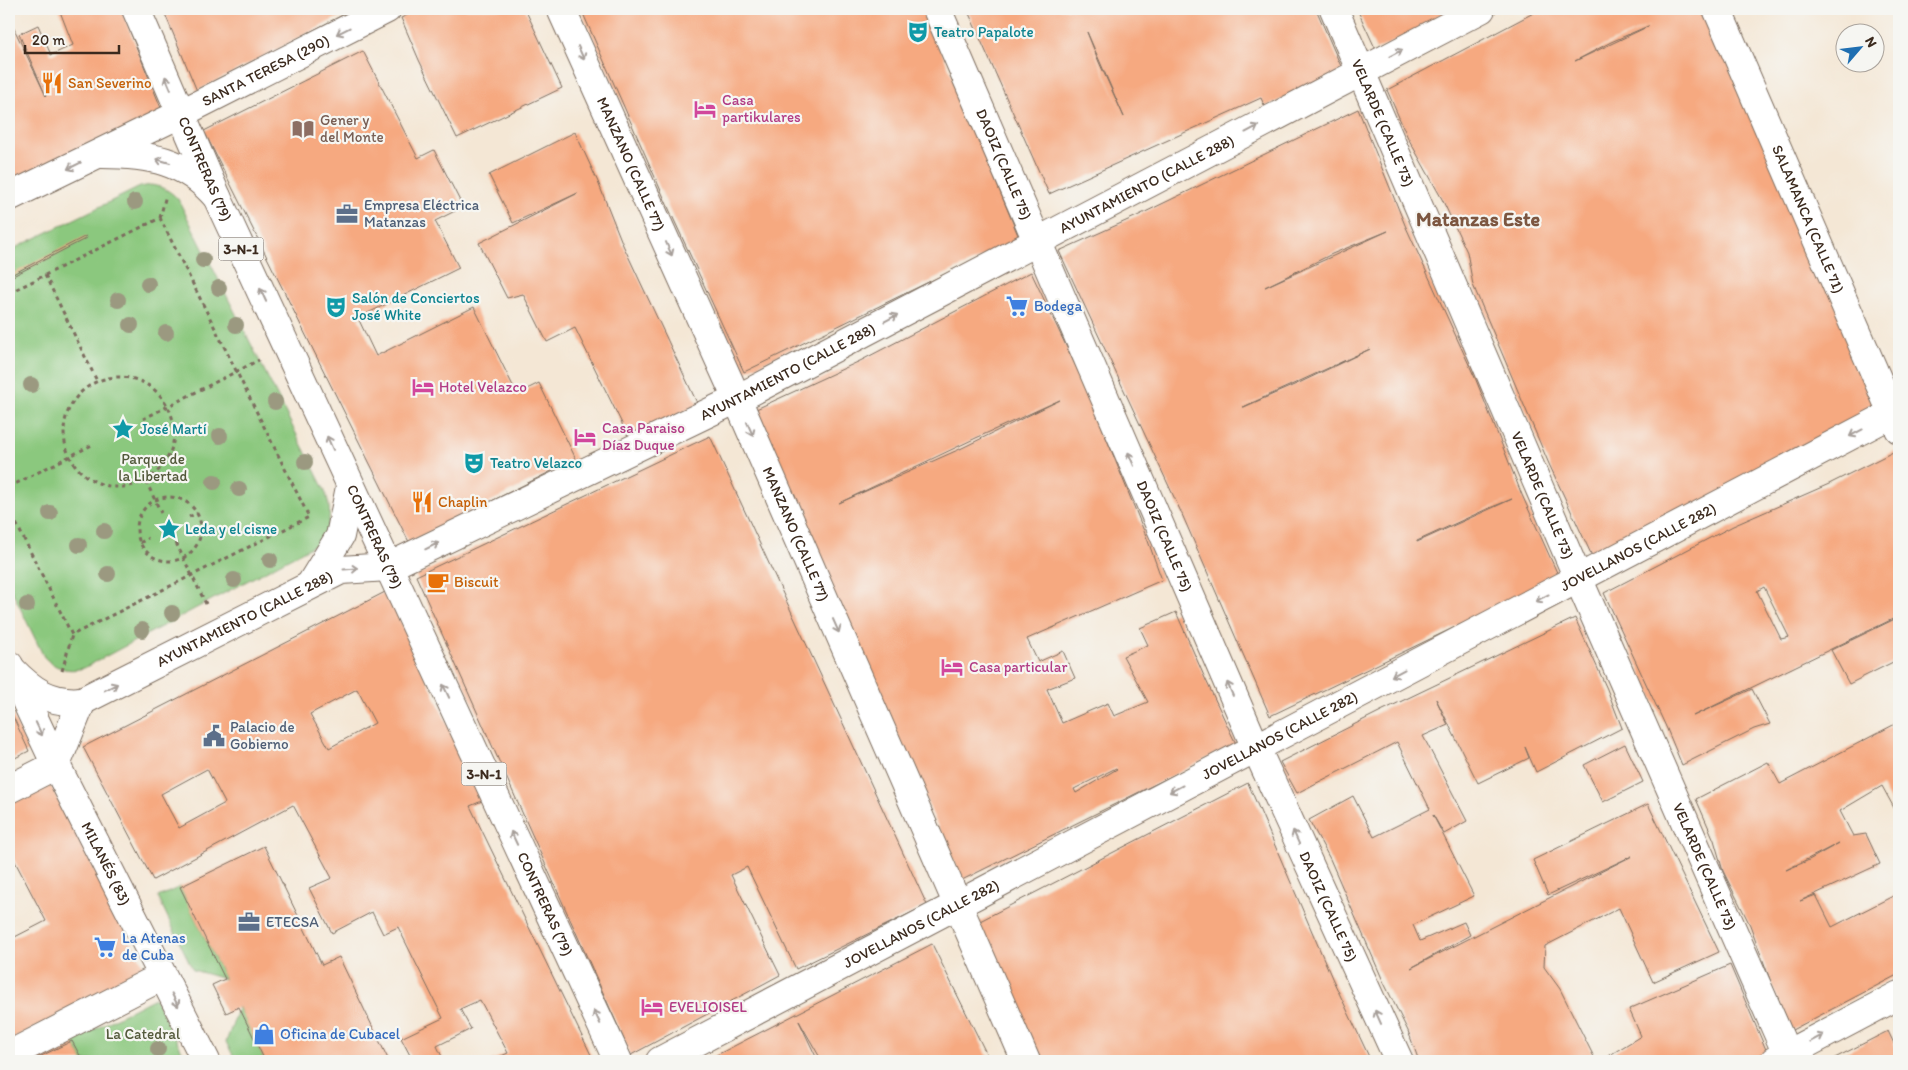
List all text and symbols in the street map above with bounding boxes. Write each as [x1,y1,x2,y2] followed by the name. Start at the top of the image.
[905,19,931,45] theatre icon: Teatro Papalote
[25,22,119,54] scale bar
[1836,22,1886,72] north arrow
[934,23,1034,41] place label: Teatro Papalote
[336,27,351,36] one-way arrow
[32,31,66,49] text: 20 m
[199,31,332,110] street label: SANTA TERESA (290)
[1861,34,1881,50] text: N
[576,45,586,60] one-way arrow
[1388,48,1403,57] one-way arrow
[1348,57,1418,189] street label: VELARDE (CALLE 73)
[39,70,65,96] restaurant icon: San Severino
[68,74,152,92] place label: San Severino
[162,76,172,91] one-way arrow
[722,91,801,126] place label: Casa partikulares
[593,94,669,234] street label: MANZANO (CALLE 77)
[692,96,718,122] hotel icon: Casa partikulares
[972,106,1036,222] street label: DAOIZ (CALLE 75)
[320,111,384,146] place label: Gener y del Monte
[174,114,236,224] street label: CONTRERAS (79)
[290,116,316,142] library icon: Gener y del Monte
[1244,124,1259,133] one-way arrow
[1056,131,1237,237] street label: AYUNTAMIENTO (CALLE 288)
[1768,142,1848,296] street label: SALAMANCA (CALLE 71)
[156,156,172,166] one-way arrow
[66,161,81,171] one-way arrow
[364,196,480,231] place label: Empresa Eléctrica Matanzas
[334,201,360,227] office icon: Empresa Eléctrica Matanzas
[1416,207,1541,231] district label: Matanzas Este
[218,238,264,260] road number: 3-N-1
[665,241,675,256] one-way arrow
[257,288,267,303] one-way arrow
[352,289,480,324] place label: Salón de Conciertos José White
[1004,293,1030,319] supermarket icon: Bodega
[323,294,349,320] theatre icon: Salón de Conciertos José White
[1034,297,1082,315] place label: Bodega
[883,313,898,322] one-way arrow
[697,319,878,424] street label: AYUNTAMIENTO (CALLE 288)
[410,374,436,400] hotel icon: Hotel Velazco
[439,378,527,396] place label: Hotel Velazco
[110,416,136,442] place icon: José Martí
[602,419,685,454] place label: Casa Paraiso Díaz Duque
[140,420,207,438] place label: José Martí
[746,421,756,436] one-way arrow
[572,424,598,450] hotel icon: Casa Paraiso Díaz Duque
[1507,429,1578,562] street label: VELARDE (CALLE 73)
[1849,429,1864,438] one-way arrow
[325,436,335,451] one-way arrow
[118,450,188,485] park label: Parque de la Libertad
[461,450,487,476] theatre icon: Teatro Velazco
[1125,452,1135,467] one-way arrow
[490,454,582,472] place label: Teatro Velazco
[759,464,833,604] street label: MANZANO (CALLE 77)
[1133,478,1196,594] street label: DAOIZ (CALLE 75)
[343,482,406,591] street label: CONTRERAS (79)
[409,489,435,515] restaurant icon: Chaplin
[438,493,488,511] place label: Chaplin
[1557,499,1719,595] street label: JOVELLANOS (CALLE 282)
[156,516,182,542] place icon: Leda y el cisne
[185,520,277,538] place label: Leda y el cisne
[424,540,439,550] one-way arrow
[342,565,358,574] one-way arrow
[154,567,335,671] street label: AYUNTAMIENTO (CALLE 288)
[425,569,451,595] cafe icon: Biscuit
[454,573,499,591] place label: Biscuit
[1534,593,1549,603] one-way arrow
[832,618,842,633] one-way arrow
[939,654,965,680] hotel icon: Casa particular
[969,658,1068,676] place label: Casa particular
[1390,668,1405,678] one-way arrow
[103,681,118,691] one-way arrow
[1225,682,1235,697] one-way arrow
[440,684,450,699] one-way arrow
[1199,687,1360,784] street label: JOVELLANOS (CALLE 282)
[230,718,295,753] place label: Palacio de Gobierno
[35,721,44,736] one-way arrow
[201,723,227,749] public building icon: Palacio de Gobierno
[462,762,506,786] road number: 3-N-1
[1169,784,1184,794] one-way arrow
[1669,800,1740,933] street label: VELARDE (CALLE 73)
[77,819,135,908] street label: MILANÉS (83)
[1291,830,1301,845] one-way arrow
[509,831,518,846] one-way arrow
[1295,848,1361,964] street label: DAOIZ (CALLE 75)
[513,849,577,959] street label: CONTRERAS (79)
[840,876,1002,972] street label: JOVELLANOS (CALLE 282)
[236,909,262,935] office icon: ETECSA
[266,913,319,931] place label: ETECSA
[122,929,186,964] place label: La Atenas de Cuba
[92,934,118,960] supermarket icon: La Atenas de Cuba
[171,992,180,1007] one-way arrow
[639,994,665,1020] hotel icon: EVELIOISEL
[669,998,747,1016] place label: EVELIOISEL
[592,1010,602,1025] one-way arrow
[1373,1010,1383,1025] one-way arrow
[251,1021,277,1047] shop icon: Oficina de Cubacel
[106,1025,181,1043] park label: La Catedral
[280,1025,401,1043] place label: Oficina de Cubacel
[1810,1033,1824,1043] one-way arrow

